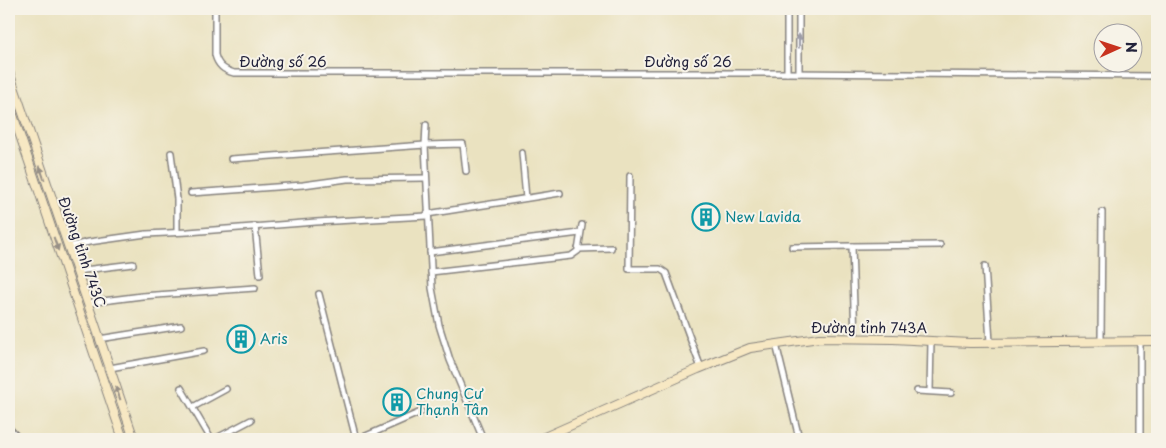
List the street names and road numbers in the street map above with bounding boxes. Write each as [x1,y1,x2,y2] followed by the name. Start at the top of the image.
[239,51,327,72] street label: Đường số 26
[644,51,732,72] street label: Đường số 26
[54,193,111,310] street label: Đường tỉnh 743C
[811,317,927,338] street label: Đường tỉnh 743A

